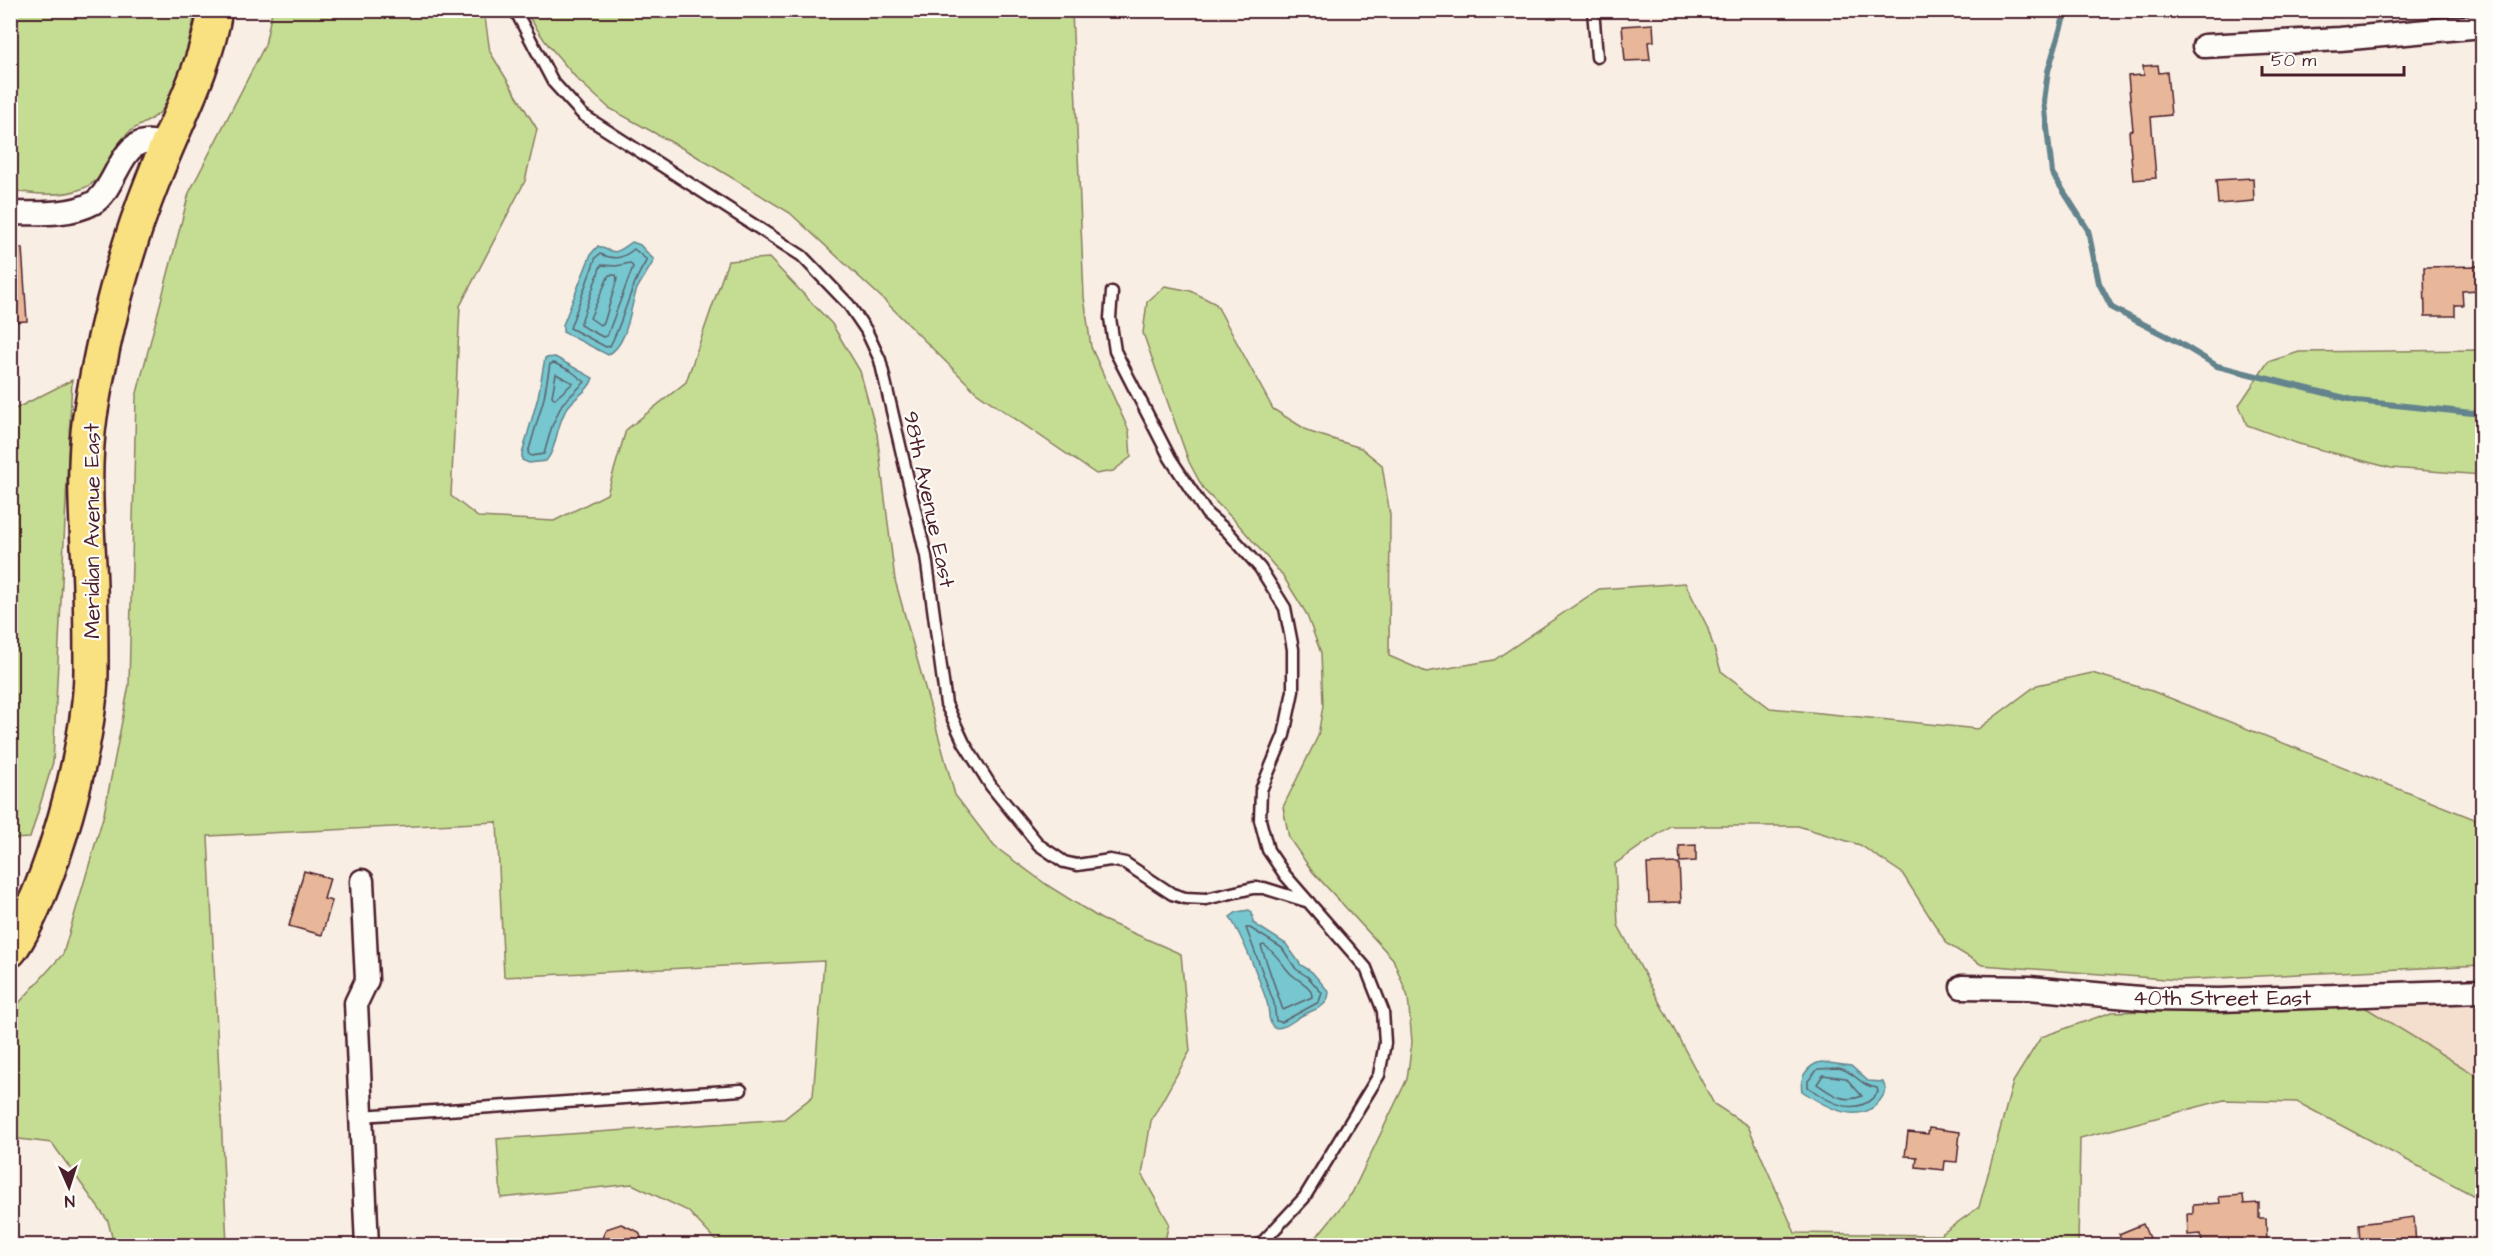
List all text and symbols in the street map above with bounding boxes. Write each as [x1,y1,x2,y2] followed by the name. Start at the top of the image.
[2262,39,2404,77] scale bar
[2271,48,2316,73] text: 50 m
[895,408,962,591] street label: 98th Avenue East
[77,423,108,639] street label: Meridian Avenue East
[2133,983,2311,1014] street label: 40th Street East
[39,1157,99,1217] north arrow
[64,1190,75,1212] text: N

